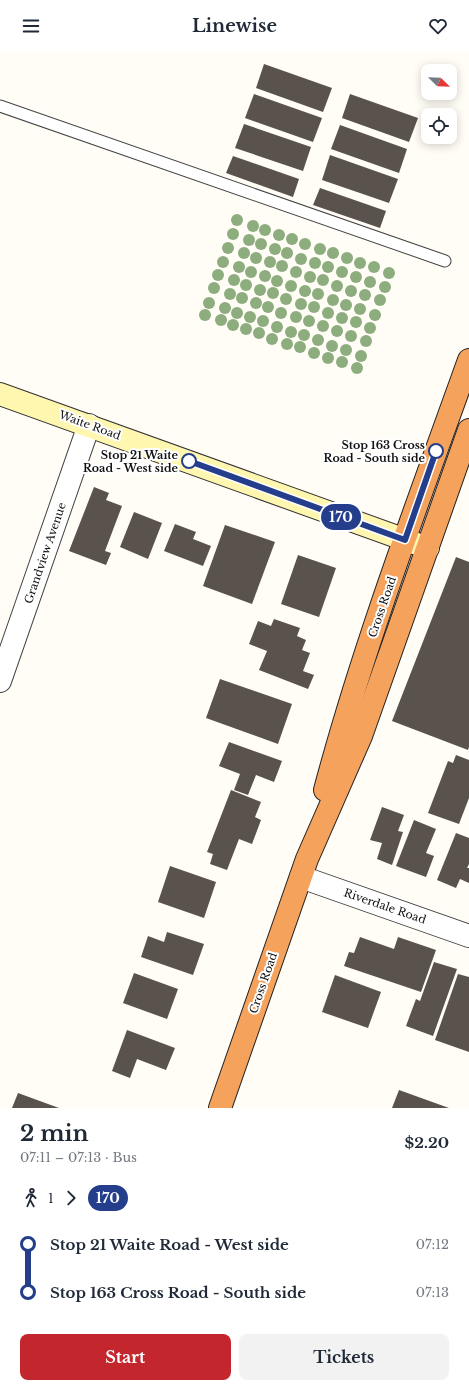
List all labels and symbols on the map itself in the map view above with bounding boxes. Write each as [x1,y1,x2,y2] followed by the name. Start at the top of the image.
[421,64,457,100] north arrow
[56,407,123,443] street label: Waite Road
[324,438,426,465] place label: Stop 163 Cross Road - South side
[428,443,444,459] marker: Stop 163 Cross Road - South side
[83,448,179,475] place label: Stop 21 Waite Road - West side
[181,453,197,469] marker: Stop 21 Waite Road - West side
[21,501,69,605] street label: Grandview Avenue
[318,504,364,530] line badge: 170
[365,574,399,639] street label: Cross Road
[342,885,429,927] street label: Riverdale Road
[246,950,280,1015] street label: Cross Road

